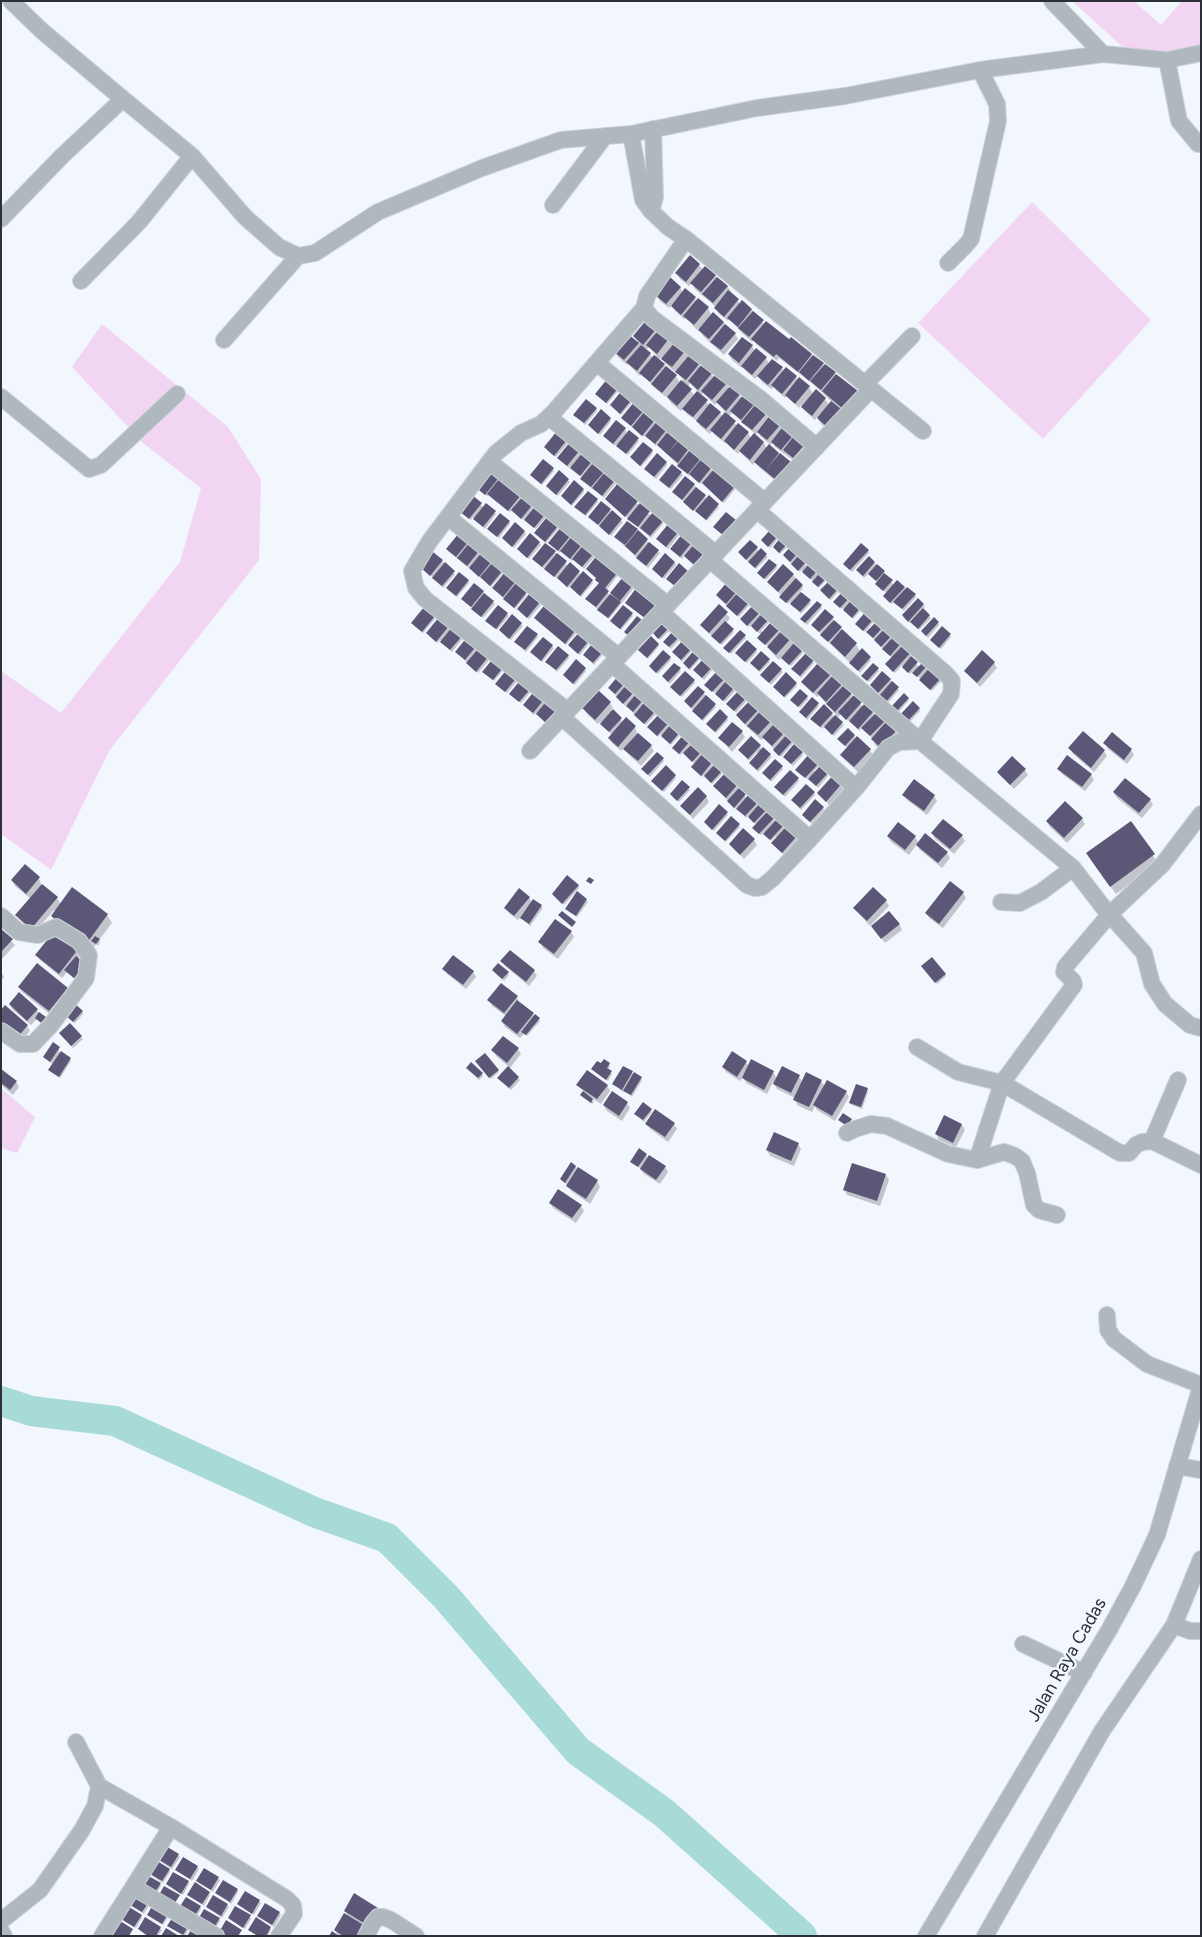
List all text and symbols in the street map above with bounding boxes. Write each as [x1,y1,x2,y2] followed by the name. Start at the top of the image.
[1023,1594,1111,1726] street label: Jalan Raya Cadas

